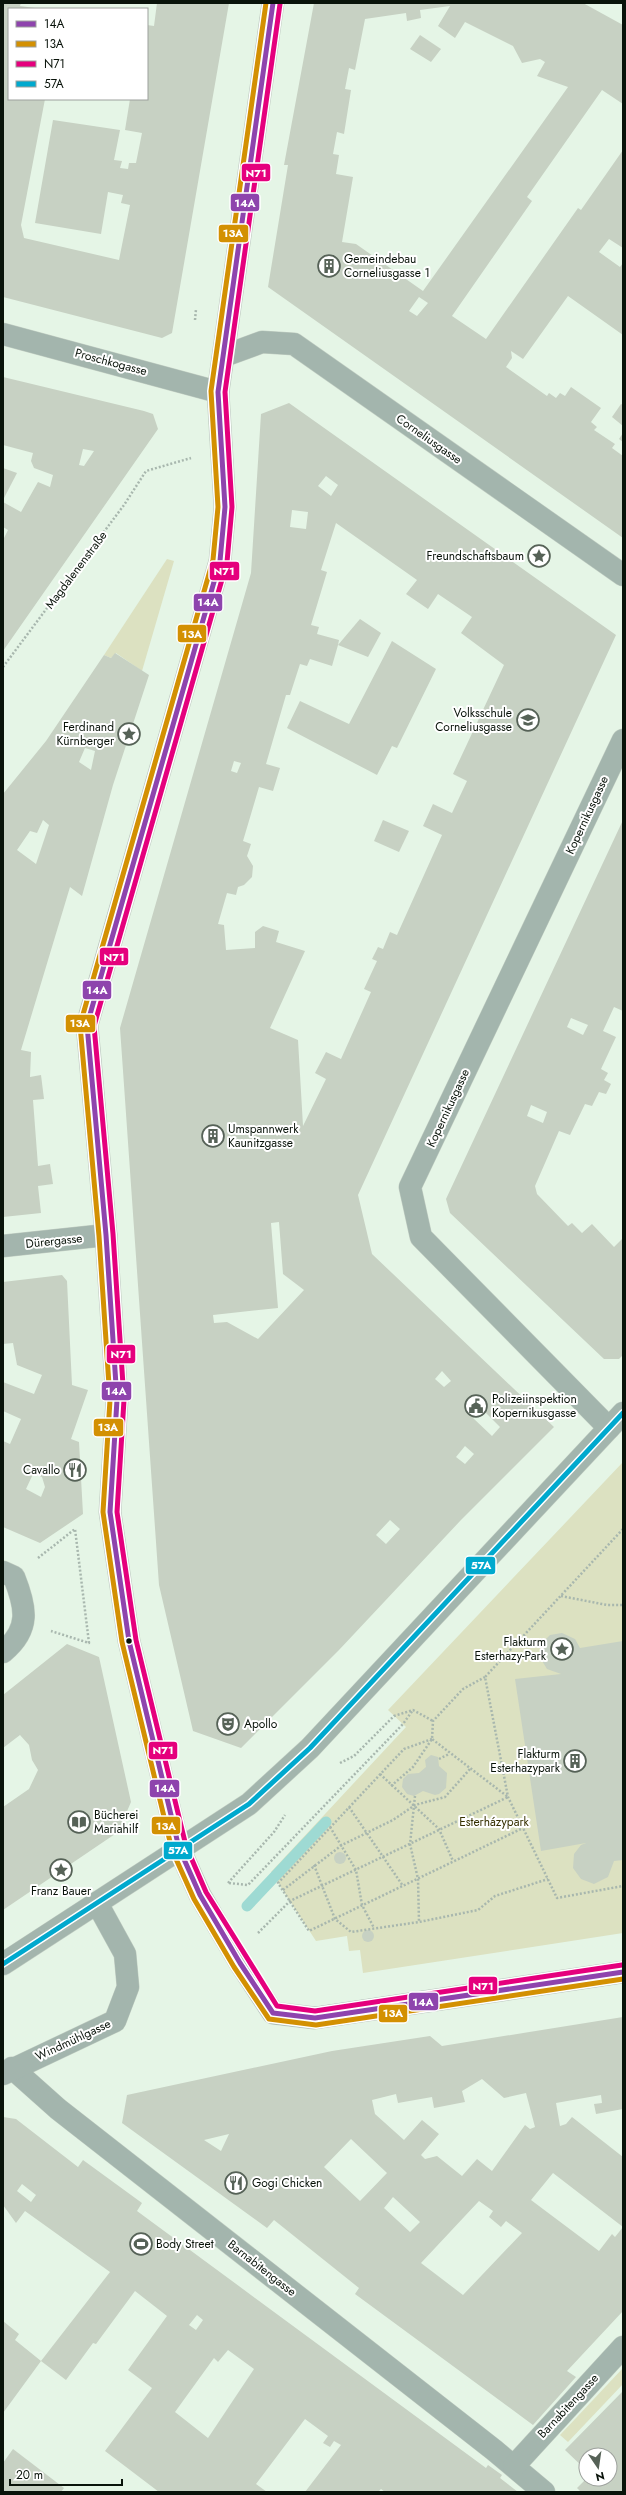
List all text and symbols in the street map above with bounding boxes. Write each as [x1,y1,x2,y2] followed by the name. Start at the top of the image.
[8,8,148,100] legend
[44,15,64,33] text: 14A
[44,35,64,53] text: 13A
[44,55,65,73] text: N71
[44,75,64,93] text: 57A
[241,163,271,182] line badge: N71
[246,165,266,181] text: N71
[230,193,260,212] line badge: 14A
[234,195,257,211] text: 14A
[218,224,249,243] line badge: 13A
[223,225,244,241] text: 13A
[344,250,430,282] place label: Gemeindebau Corneliusgasse 1
[316,253,342,279] building icon: Gemeindebau Corneliusgasse 1
[73,344,149,380] street label: Proschkogasse
[392,410,466,468] street label: Corneliusgasse
[41,527,111,613] street label: Magdalenenstraße
[526,543,552,569] place icon: Freundschaftsbaum
[427,547,524,565] place label: Freundschaftsbaum
[209,561,240,581] line badge: N71
[214,563,234,579] text: N71
[193,593,223,612] line badge: 14A
[197,594,220,610] text: 14A
[177,624,207,643] line badge: 13A
[182,626,203,642] text: 13A
[435,704,512,736] place label: Volksschule Corneliusgasse
[515,707,541,733] school or university icon: Volksschule Corneliusgasse
[56,718,115,750] place label: Ferdinand Kürnberger
[116,721,142,747] place icon: Ferdinand Kürnberger
[561,773,613,857] street label: Kopernikusgasse
[99,947,129,966] line badge: N71
[104,949,124,965] text: N71
[82,980,112,1000] line badge: 14A
[86,982,109,998] text: 14A
[65,1014,96,1033] line badge: 13A
[70,1015,91,1031] text: 13A
[422,1066,474,1150] street label: Kopernikusgasse
[228,1120,299,1152] place label: Umspannwerk Kaunitzgasse
[200,1123,226,1149] building icon: Umspannwerk Kaunitzgasse
[25,1229,83,1253] street label: Dürergasse
[106,1344,136,1364] line badge: N71
[111,1346,131,1362] text: N71
[101,1381,132,1401] line badge: 14A
[105,1383,128,1399] text: 14A
[492,1390,577,1422] place label: Polizeiinspektion Kopernikusgasse
[463,1393,489,1419] public building icon: Polizeiinspektion Kopernikusgasse
[93,1418,124,1437] line badge: 13A
[98,1419,119,1435] text: 13A
[62,1457,88,1483] restaurant icon: Cavallo
[23,1461,60,1479] place label: Cavallo
[465,1556,496,1575] line badge: 57A
[471,1557,492,1573] text: 57A
[474,1633,547,1665] place label: Flakturm Esterhazy-Park
[124,1636,134,1646] unlabelled marker
[549,1636,575,1662] place icon: Flakturm Esterhazy-Park
[215,1711,241,1737] theatre icon: Apollo
[244,1715,278,1733] place label: Apollo
[148,1741,178,1760] line badge: N71
[153,1742,173,1758] text: N71
[490,1745,561,1777] place label: Flakturm Esterhazypark
[562,1748,588,1774] building icon: Flakturm Esterhazypark
[149,1779,180,1798] line badge: 14A
[154,1780,177,1796] text: 14A
[94,1806,139,1838] place label: Bücherei Mariahilf
[66,1809,92,1835] library icon: Bücherei Mariahilf
[459,1813,530,1831] park label: Esterházypark
[151,1816,181,1835] line badge: 13A
[156,1818,177,1834] text: 13A
[163,1841,193,1860] line badge: 57A
[168,1842,189,1858] text: 57A
[48,1857,74,1883] place icon: Franz Bauer
[31,1882,92,1900] place label: Franz Bauer
[468,1976,498,1995] line badge: N71
[473,1978,493,1994] text: N71
[408,1992,439,2011] line badge: 14A
[412,1994,435,2010] text: 14A
[378,2004,408,2023] line badge: 13A
[383,2005,404,2021] text: 13A
[32,2015,114,2065] street label: Windmühlgasse
[223,2170,249,2196] restaurant icon: Gogi Chicken
[252,2174,322,2192] place label: Gogi Chicken
[128,2231,154,2257] sports icon: Body Street
[156,2235,214,2253] place label: Body Street
[224,2236,300,2300] street label: Barnabitengasse
[533,2370,603,2442] street label: Barnabitengasse
[578,2447,618,2487] north arrow
[10,2461,122,2487] scale bar
[16,2466,43,2484] text: 20 m
[594,2468,606,2486] text: N

